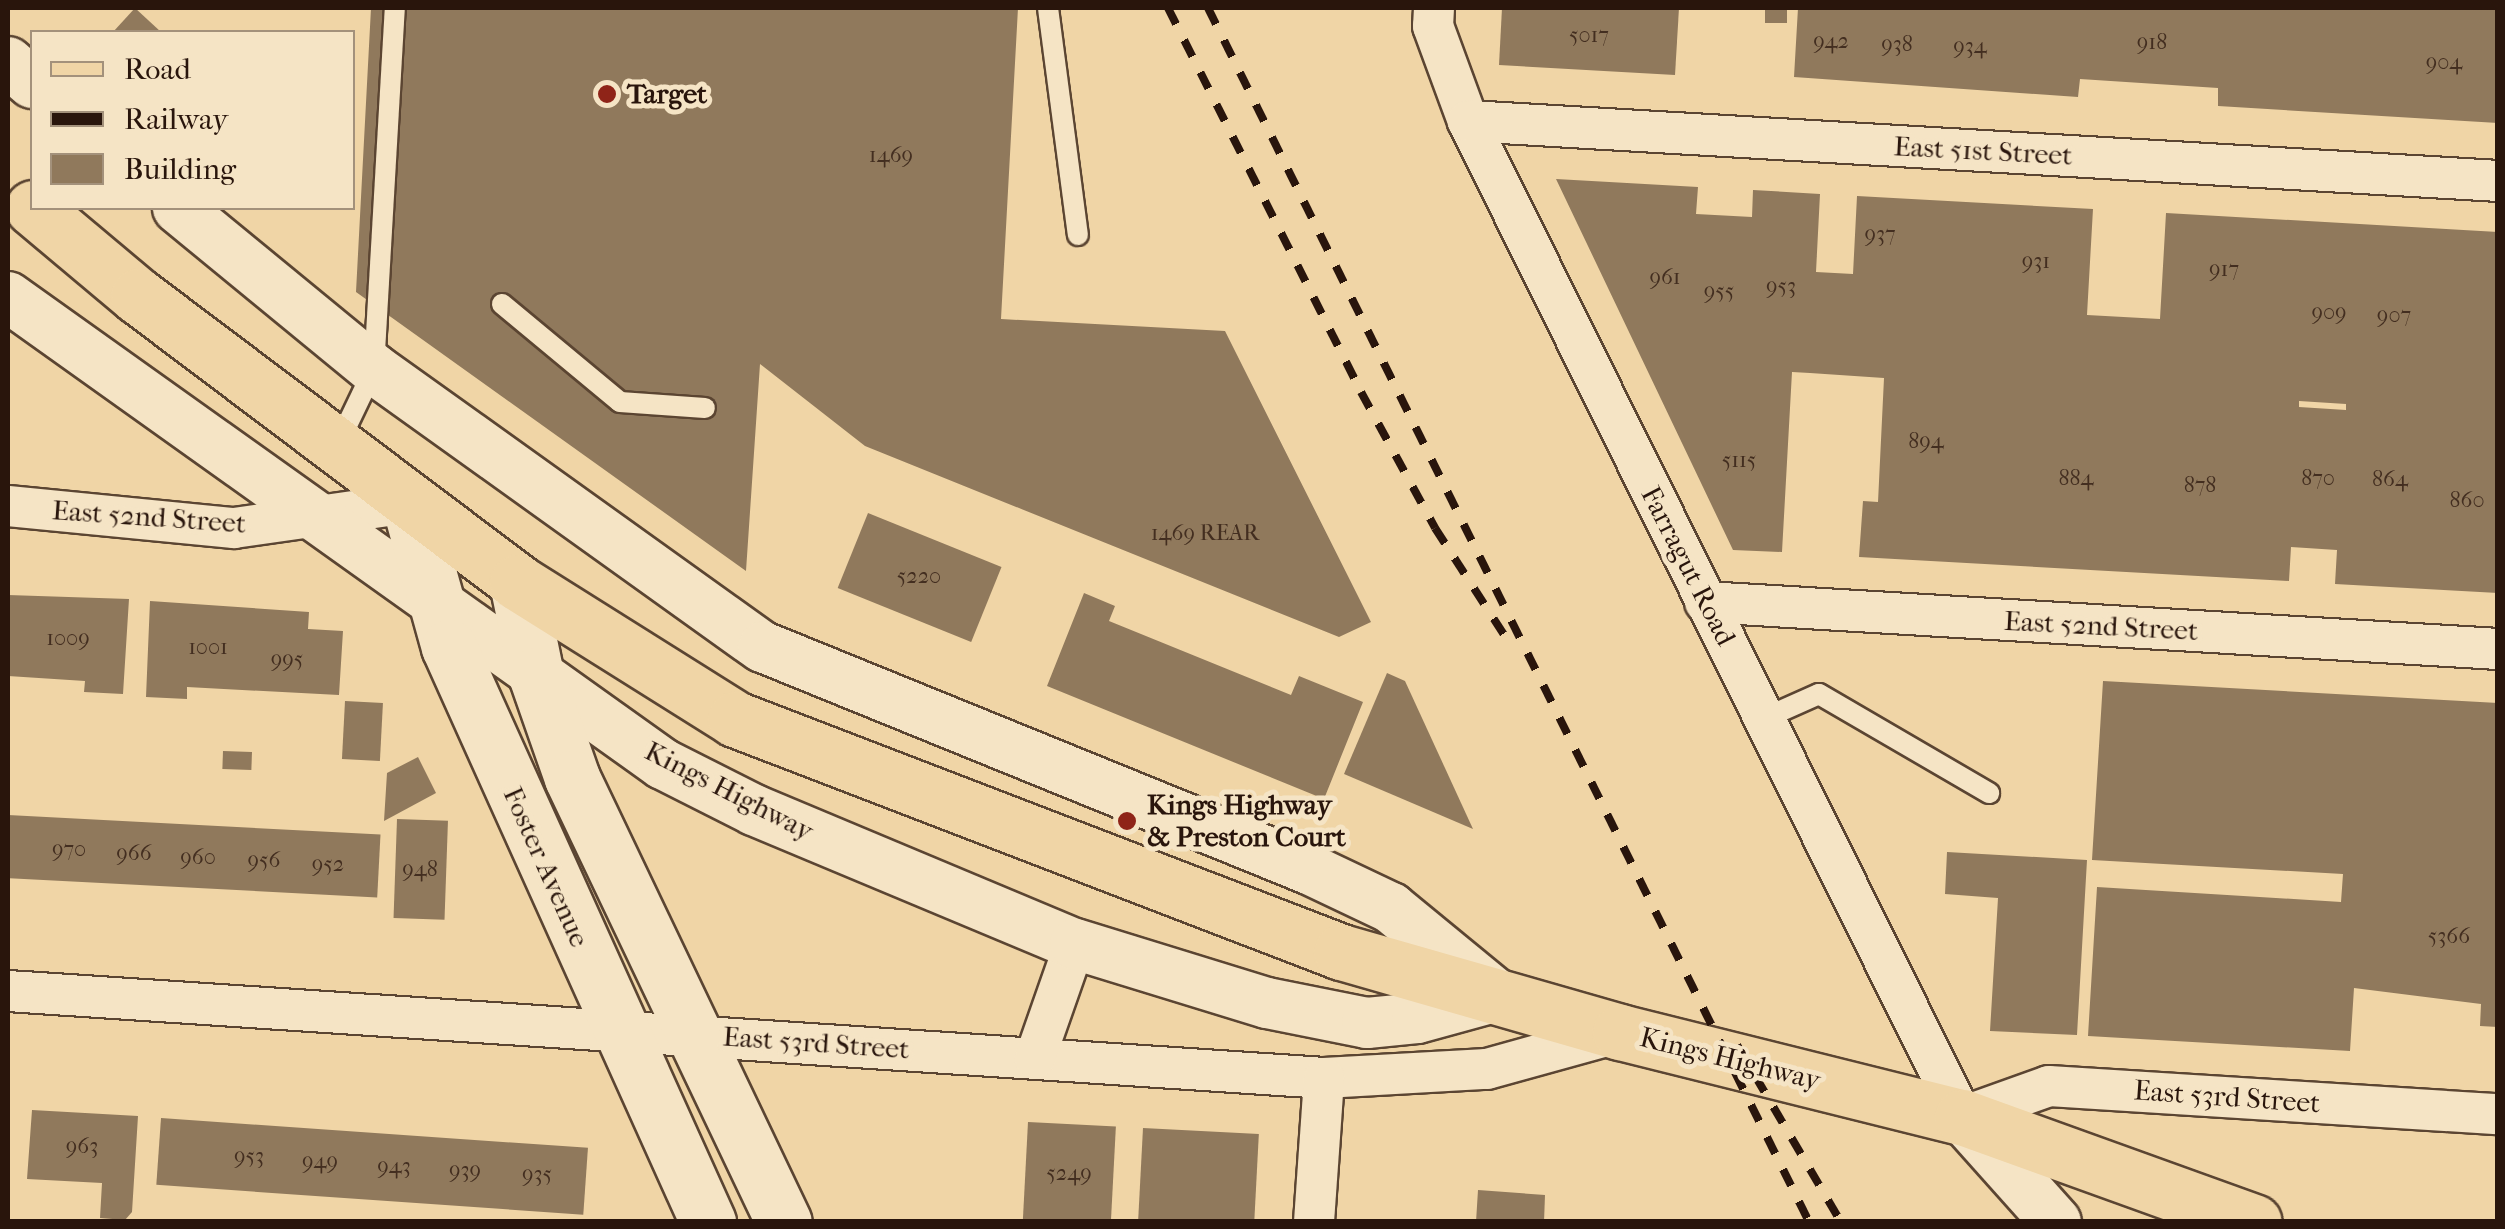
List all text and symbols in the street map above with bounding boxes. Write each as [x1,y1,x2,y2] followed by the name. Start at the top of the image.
[1569,23,1609,49] house number: 5017
[1813,29,1849,55] house number: 942
[30,30,355,210] legend
[2137,30,2167,56] house number: 918
[1881,32,1913,58] house number: 938
[1953,34,1987,60] house number: 934
[2426,50,2462,76] house number: 904
[124,52,191,87] text: Road
[627,77,707,111] place label: Target
[596,83,618,105] marker: Target
[124,102,228,137] text: Railway
[1893,130,2073,172] street label: East 51st Street
[869,143,913,169] house number: 1469
[124,152,236,187] text: Building
[1864,222,1896,248] house number: 937
[2022,249,2050,275] house number: 931
[2209,257,2239,283] house number: 917
[1649,265,1681,291] house number: 961
[1766,274,1796,300] house number: 953
[1704,279,1734,305] house number: 955
[2311,300,2347,326] house number: 909
[2377,303,2411,329] house number: 907
[1908,429,1944,455] house number: 894
[1722,448,1756,474] house number: 5115
[2059,466,2093,492] house number: 884
[2301,466,2335,492] house number: 870
[2372,467,2408,493] house number: 864
[2184,473,2216,499] house number: 878
[1634,481,1742,651] street label: Farragut Road
[2449,488,2485,514] house number: 860
[51,493,247,541] street label: East 52nd Street
[1151,521,1259,547] house number: 1469 REAR
[897,564,941,590] house number: 5220
[2003,604,2199,648] street label: East 52nd Street
[46,626,90,652] house number: 1009
[188,635,228,661] house number: 1001
[271,647,303,673] house number: 995
[639,734,819,848] street label: Kings Highway
[496,782,596,952] street label: Foster Avenue
[1147,788,1346,854] place label: Kings Highway & Preston Court
[1116,810,1138,832] marker: Kings Highway & Preston Court
[52,837,86,863] house number: 970
[116,841,152,867] house number: 966
[180,845,216,871] house number: 960
[248,848,280,874] house number: 956
[312,852,344,878] house number: 952
[402,857,438,883] house number: 948
[2428,924,2470,950] house number: 5366
[722,1020,910,1066] street label: East 53rd Street
[1636,1020,1824,1098] street label: Kings Highway
[2133,1074,2321,1120] street label: East 53rd Street
[66,1134,98,1160] house number: 963
[234,1144,264,1170] house number: 953
[302,1149,338,1175] house number: 949
[377,1154,411,1180] house number: 943
[449,1158,481,1184] house number: 939
[1046,1161,1092,1187] house number: 5249
[522,1162,552,1188] house number: 935

